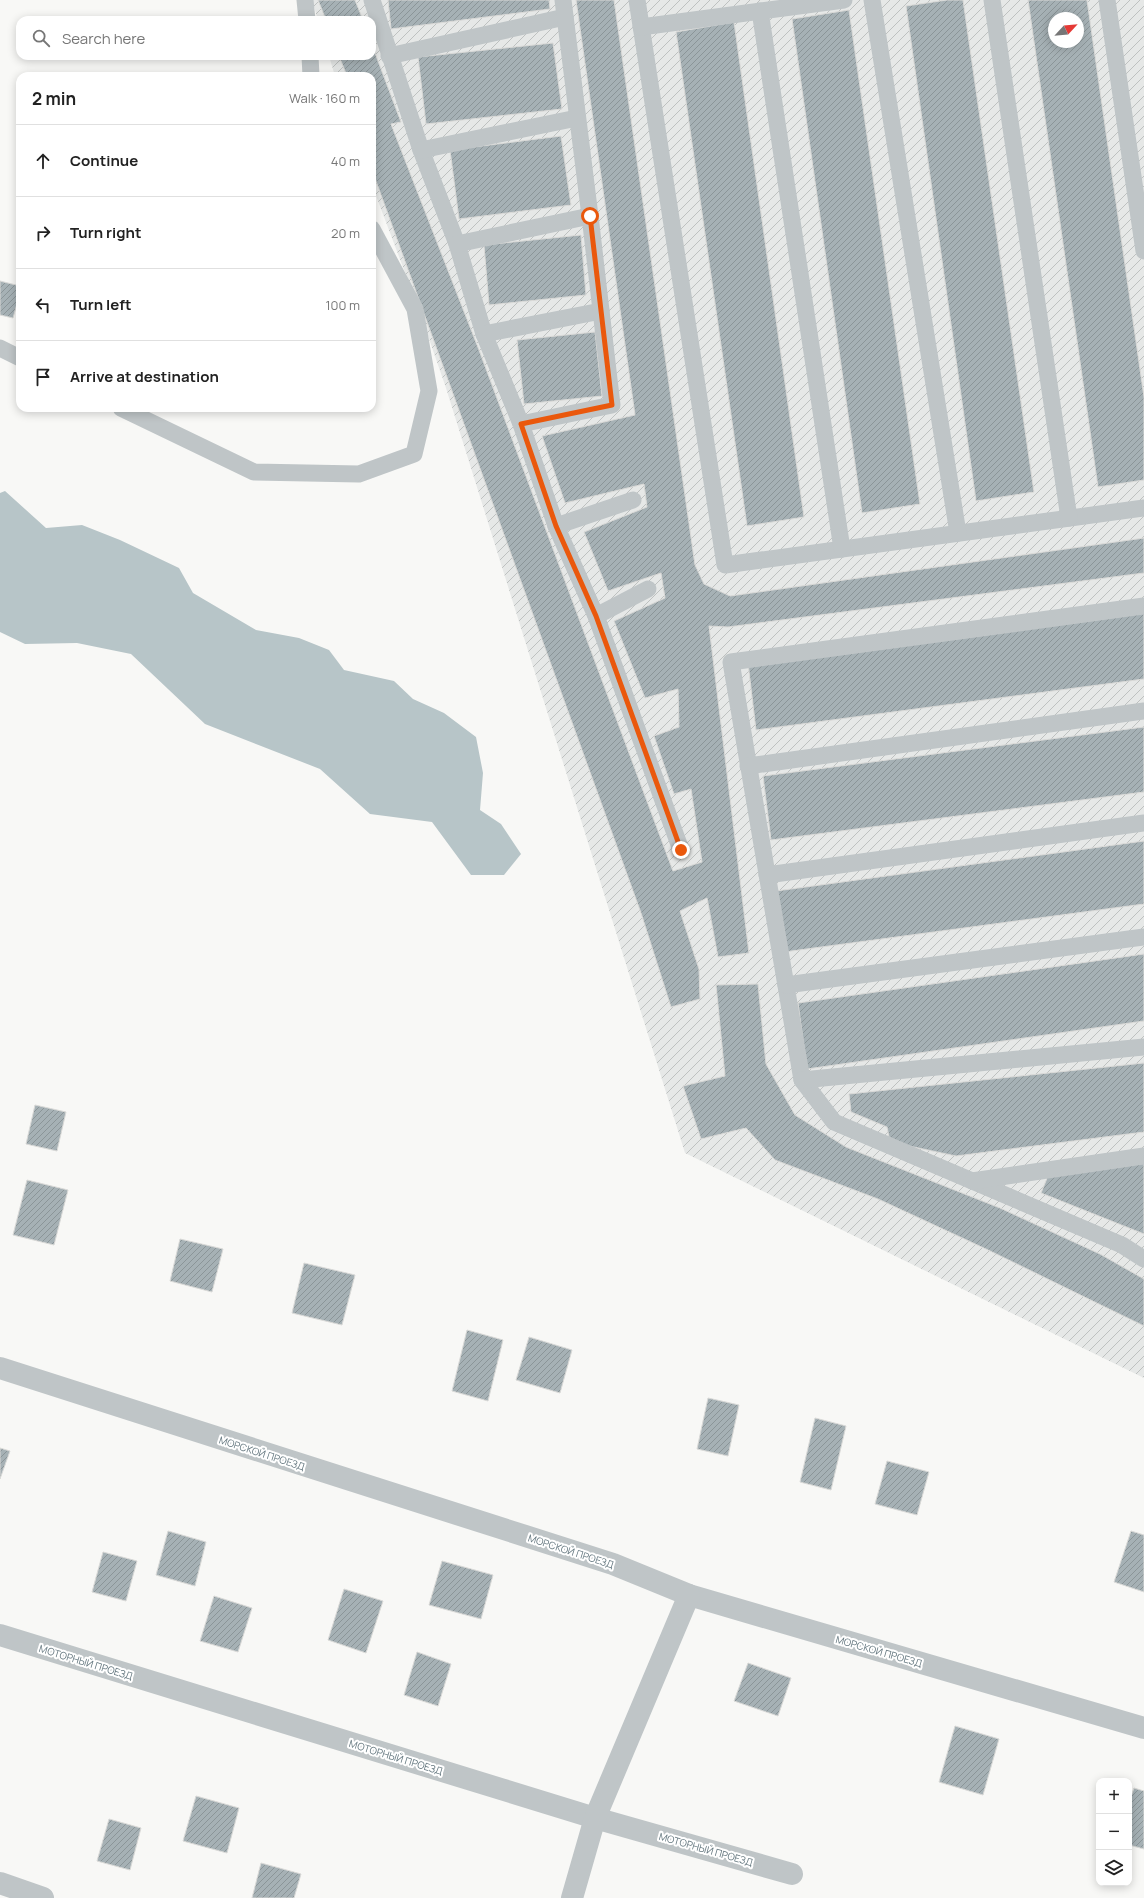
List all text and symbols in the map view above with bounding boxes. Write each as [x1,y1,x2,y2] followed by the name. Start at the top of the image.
[1048,12,1084,48] north arrow
[16,16,376,60] search box
[30,27,52,49] icon: search
[62,28,145,49] text: Search here
[32,87,76,110] text: 2 min
[289,89,360,107] text: Walk · 160 m
[32,150,54,172] icon: ahead
[70,150,138,171] text: Continue
[331,152,360,170] text: 40 m
[581,207,599,225] route start
[32,222,54,244] icon: right
[70,222,141,243] text: Turn right
[331,224,360,242] text: 20 m
[32,294,54,316] icon: left
[70,294,132,315] text: Turn left
[325,296,360,314] text: 100 m
[32,366,54,388] icon: arrive
[70,366,219,387] text: Arrive at destination
[672,841,690,859] route end
[217,1433,307,1473] street label: МОРСКОЙ ПРОЕЗД
[526,1531,616,1571] street label: МОРСКОЙ ПРОЕЗД
[834,1632,924,1670] street label: МОРСКОЙ ПРОЕЗД
[37,1641,135,1683] street label: МОТОРНЫЙ ПРОЕЗД
[347,1736,445,1778] street label: МОТОРНЫЙ ПРОЕЗД
[1096,1778,1132,1886] map controls
[1096,1778,1132,1814] button: +
[1096,1814,1132,1850] button: −
[657,1829,755,1869] street label: МОТОРНЫЙ ПРОЕЗД
[1096,1850,1132,1886] button: layers

